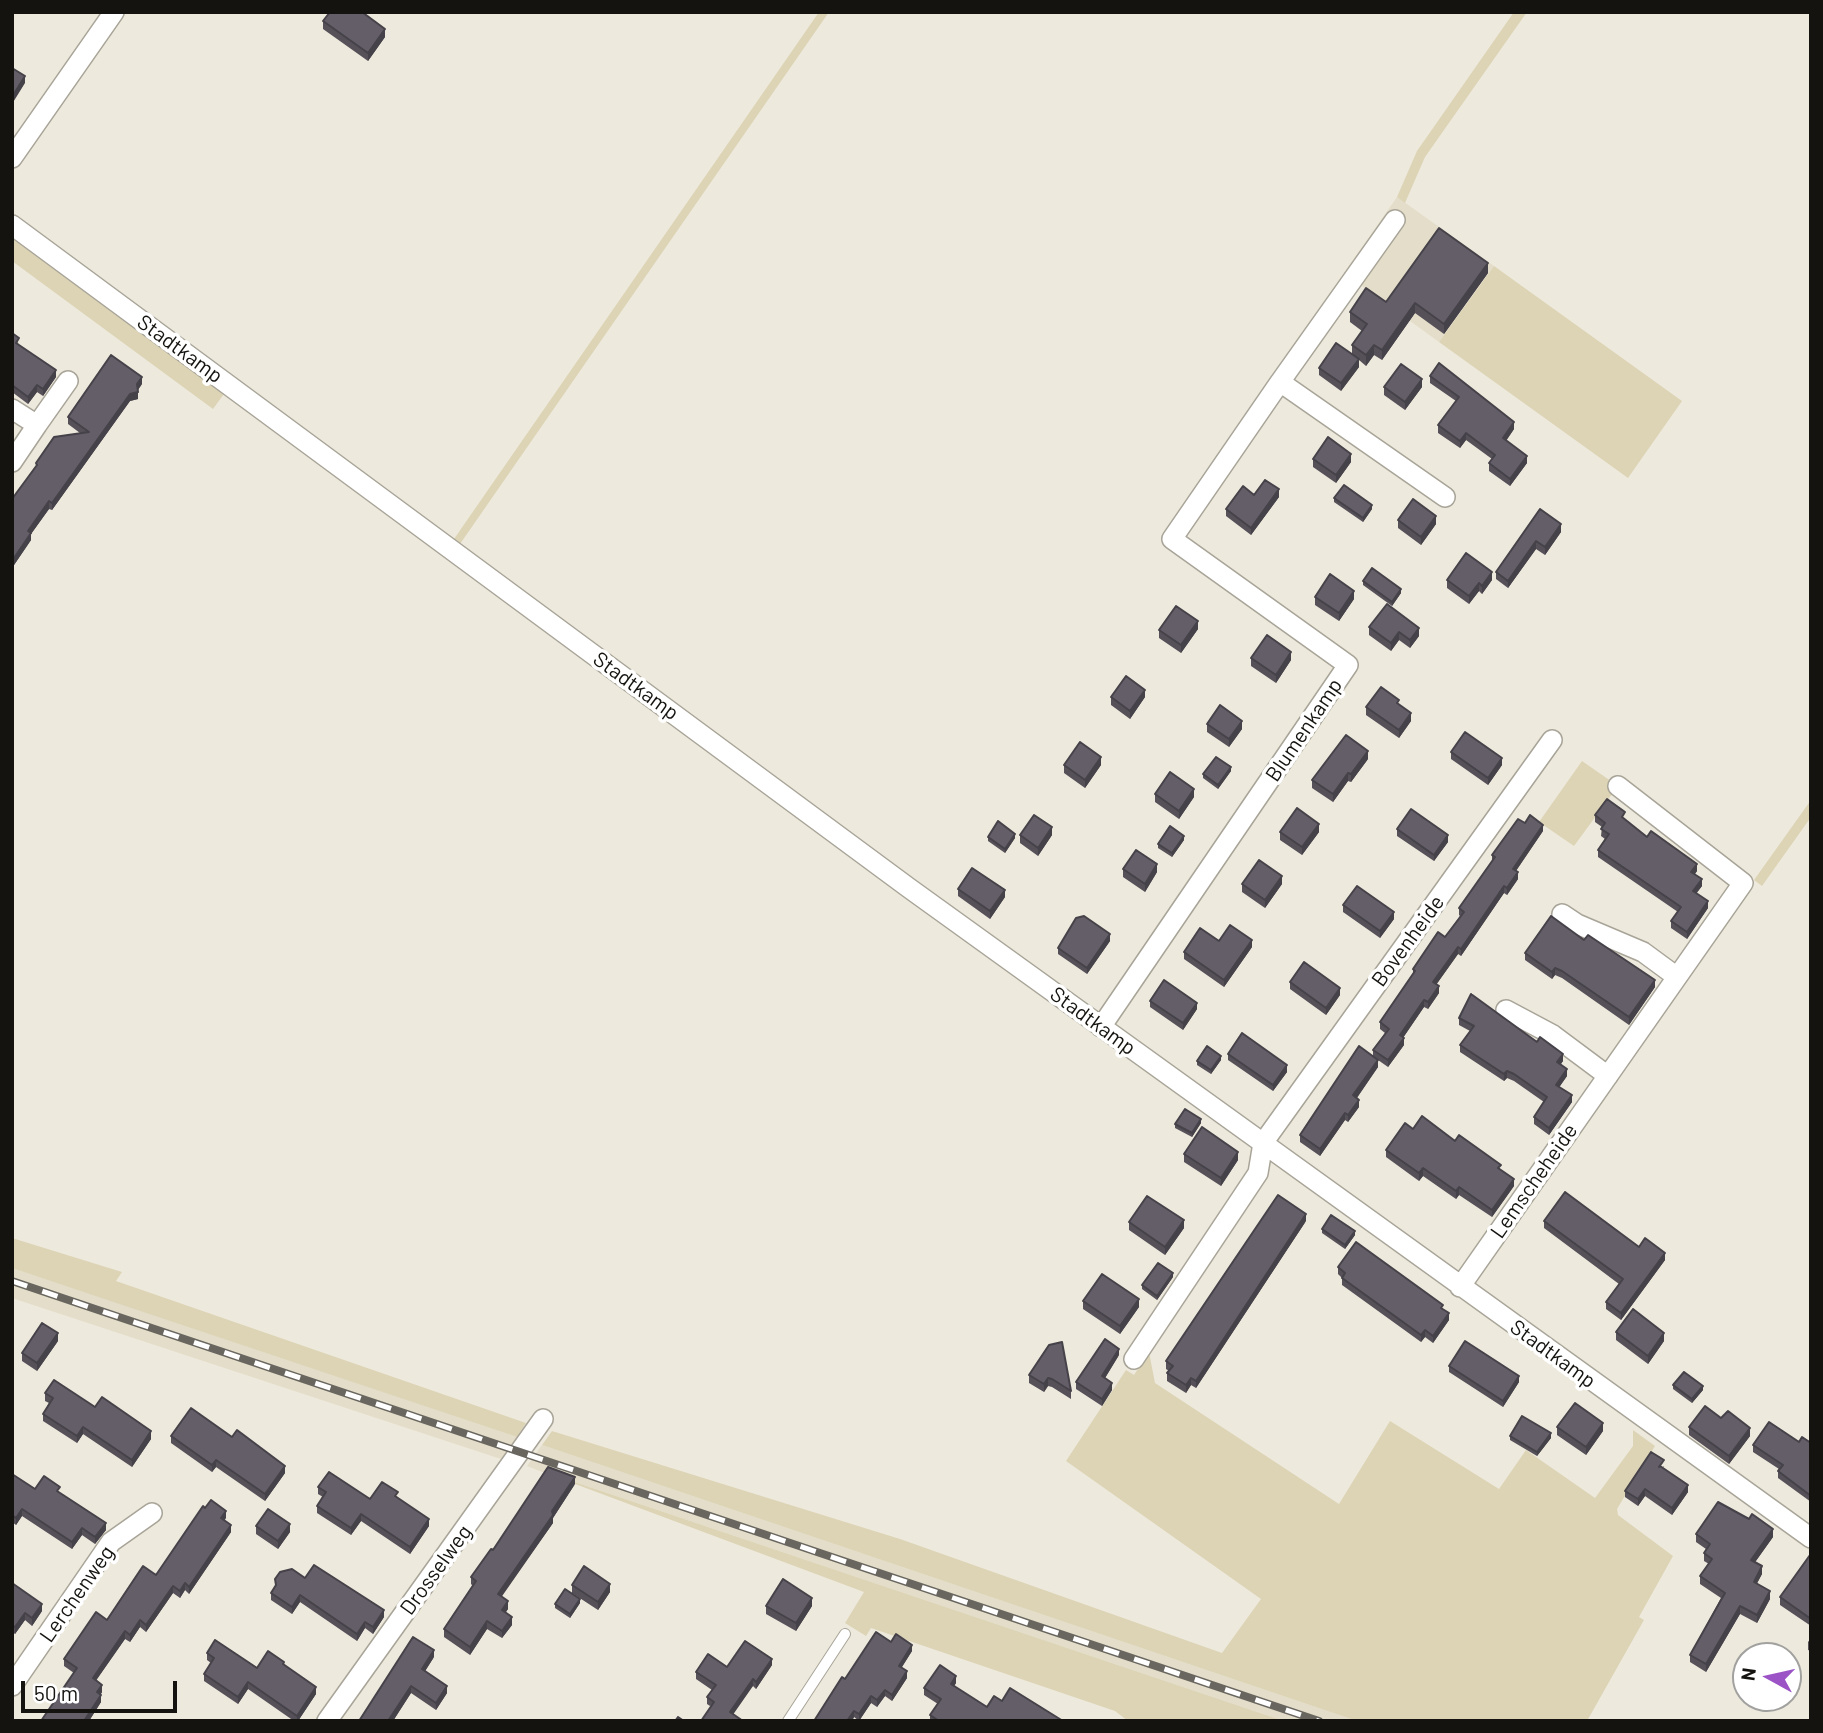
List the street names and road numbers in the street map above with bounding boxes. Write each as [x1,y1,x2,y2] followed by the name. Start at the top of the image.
[132,309,228,389] street label: Stadtkamp
[588,646,684,726] street label: Stadtkamp
[1260,674,1348,786] street label: Blumenkamp
[1366,890,1450,992] street label: Bovenheide
[1045,981,1141,1061] street label: Stadtkamp
[1485,1119,1583,1243] street label: Lemscheheide
[1505,1314,1601,1394] street label: Stadtkamp
[395,1520,477,1620] street label: Drosselweg
[34,1541,120,1647] street label: Lerchenweg

